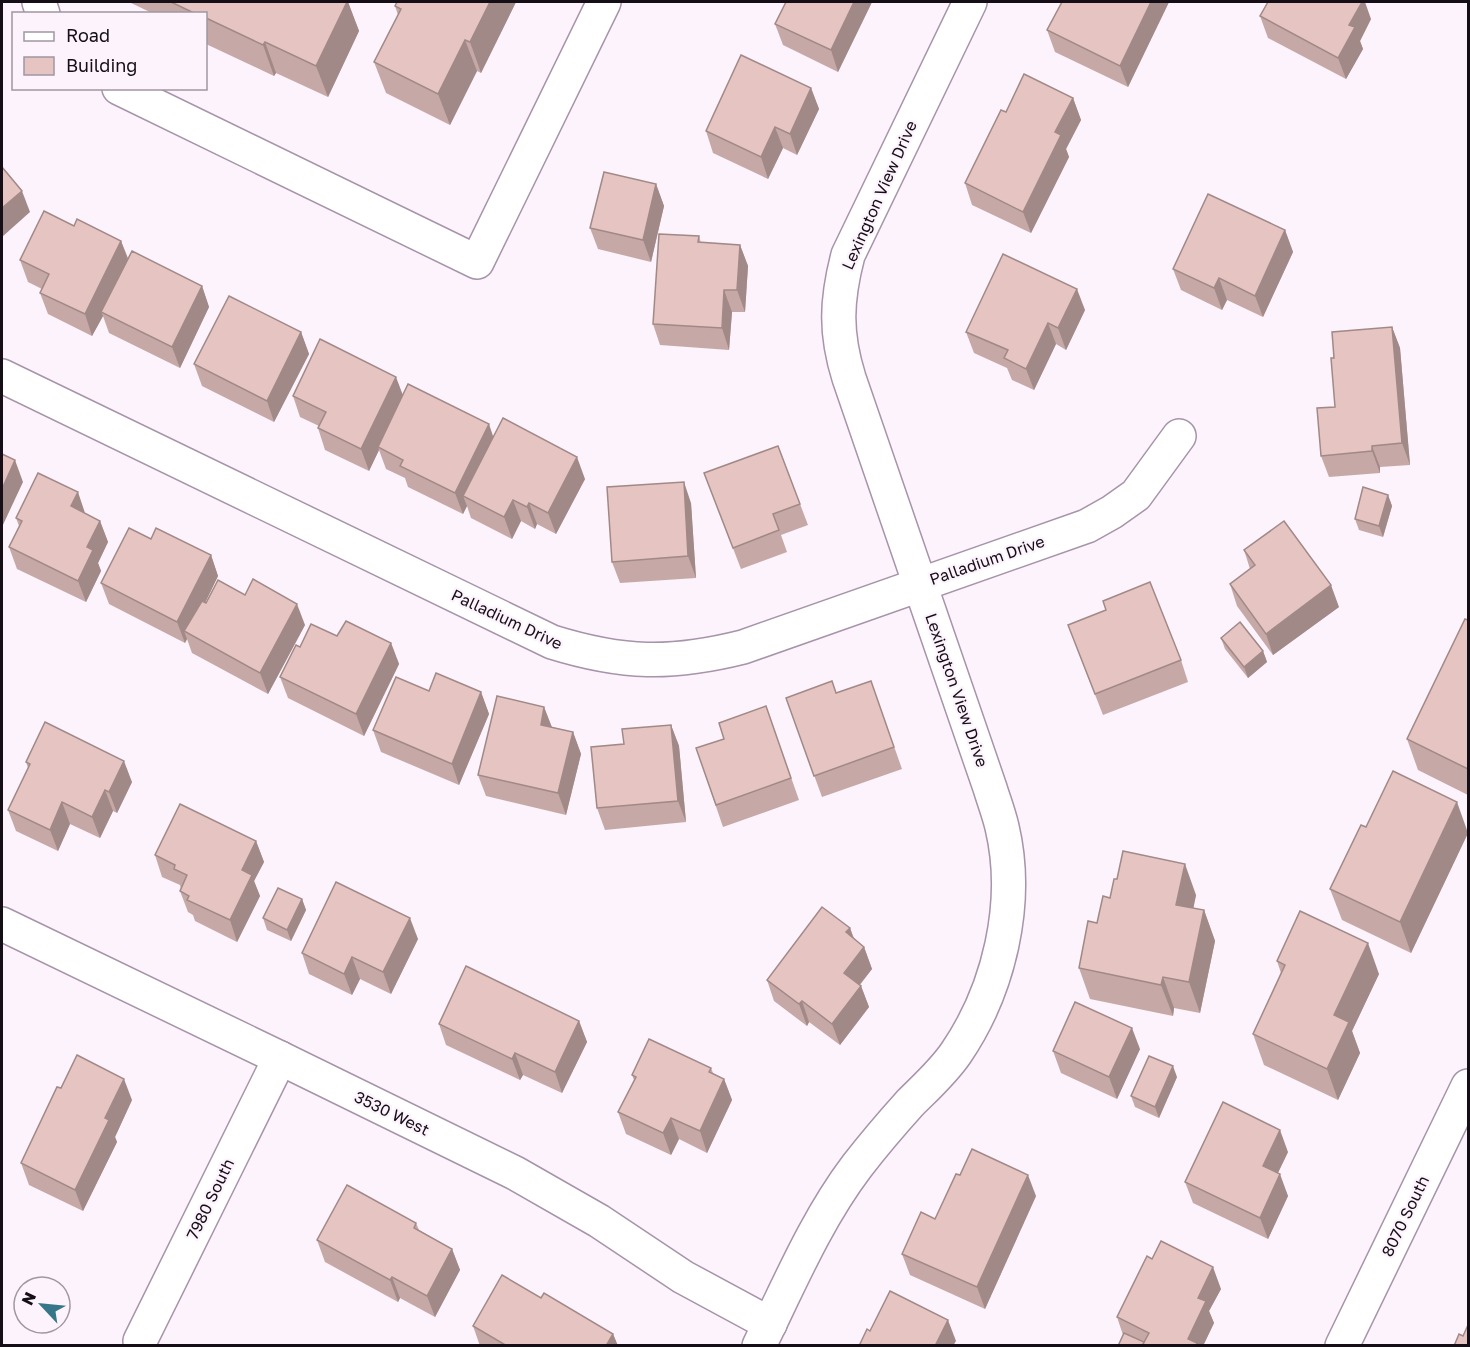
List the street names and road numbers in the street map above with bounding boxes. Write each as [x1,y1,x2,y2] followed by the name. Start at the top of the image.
[837,117,921,273] street label: Lexington View Drive
[927,531,1047,589] street label: Palladium Drive
[448,585,566,653] street label: Palladium Drive
[921,611,993,769] street label: Lexington View Drive
[351,1086,433,1140] street label: 3530 West
[182,1155,238,1243] street label: 7980 South
[1377,1172,1433,1260] street label: 8070 South

